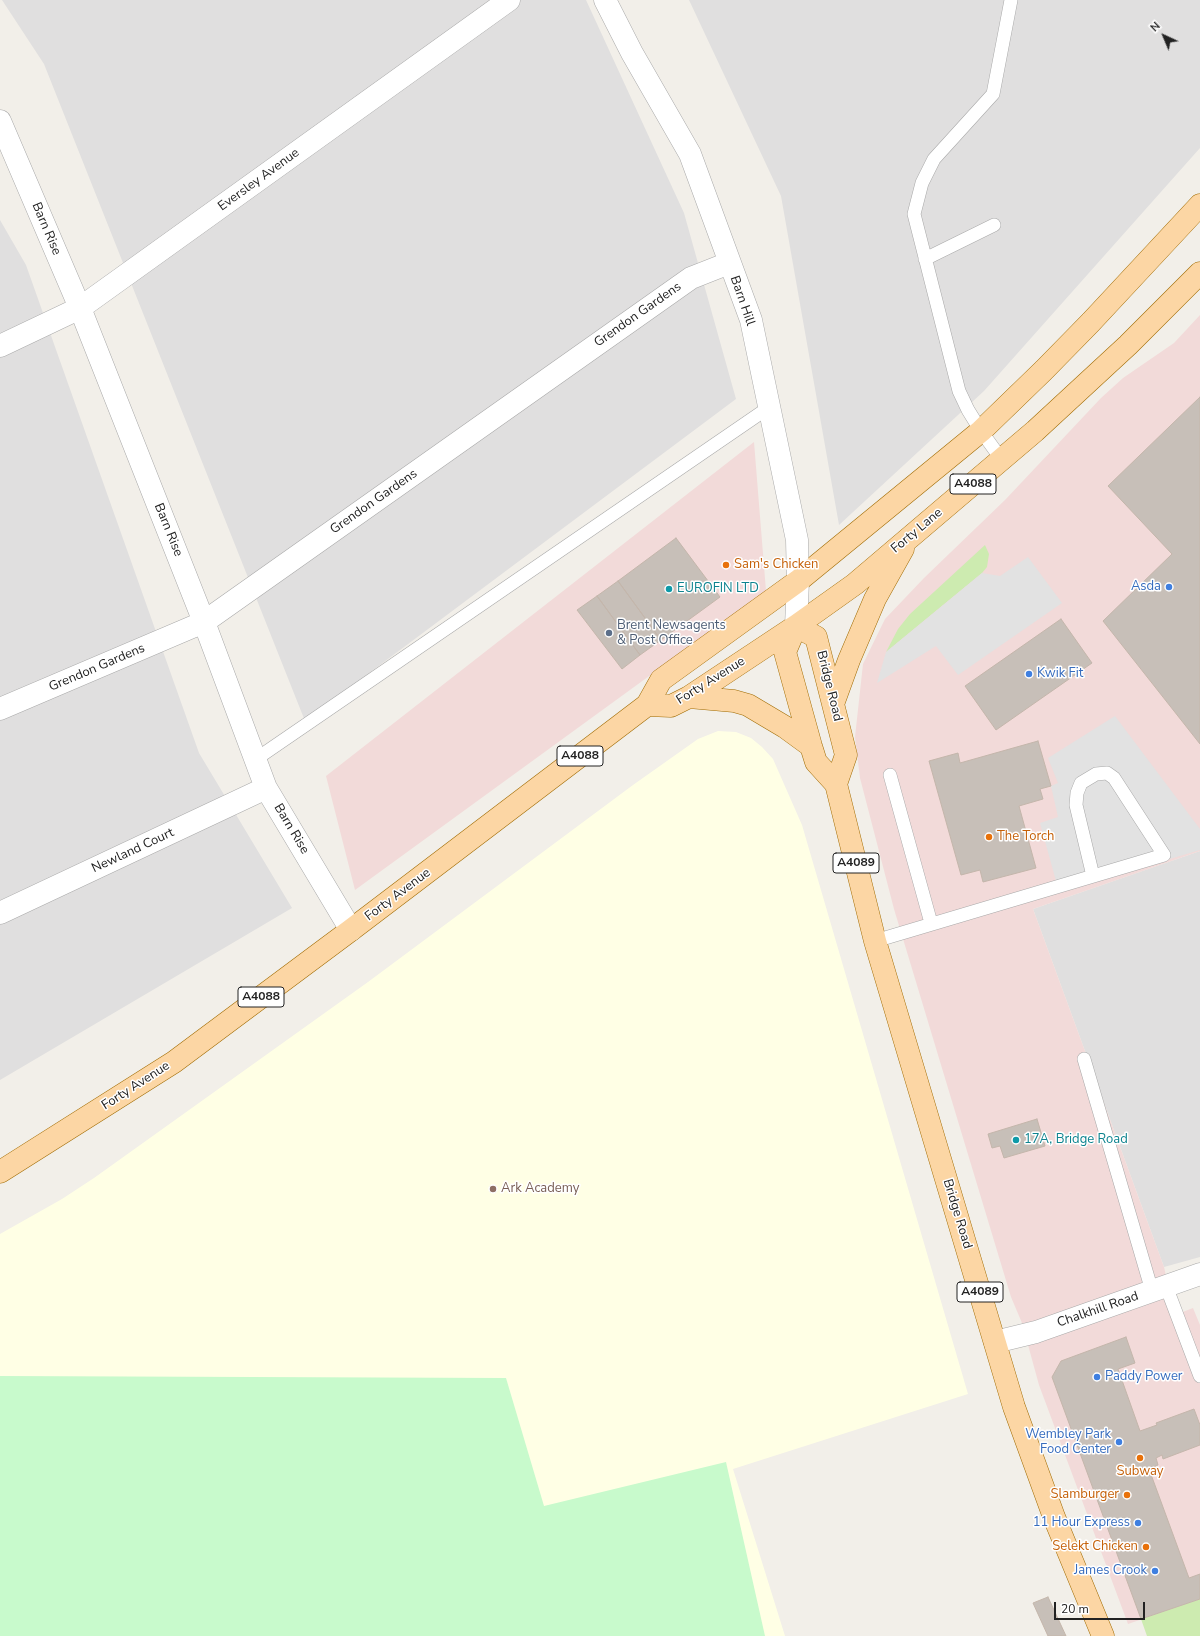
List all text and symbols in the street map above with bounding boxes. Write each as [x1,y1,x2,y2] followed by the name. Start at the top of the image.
[1144,16,1184,56] north arrow
[1147,19,1163,35] text: N
[215,145,303,215] street label: Eversley Avenue
[28,200,64,258] street label: Barn Rise
[726,274,758,328] street label: Barn Hill
[591,279,685,351] street label: Grendon Gardens
[327,466,421,538] street label: Grendon Gardens
[950,474,996,494] road number: A4088
[150,501,186,559] street label: Barn Rise
[888,505,946,557] street label: Forty Lane
[734,557,818,573] place label: Sam's Chicken
[721,560,731,570] marker: Sam's Chicken
[1131,579,1161,595] place label: Asda
[677,581,759,597] place label: EUROFIN LTD
[1164,582,1174,592] marker: Asda
[664,584,674,594] marker: EUROFIN LTD
[617,618,726,649] place label: Brent Newsagents & Post Office
[604,628,614,638] marker: Brent Newsagents & Post Office
[47,641,147,695] street label: Grendon Gardens
[813,649,845,723] street label: Bridge Road
[674,654,748,708] street label: Forty Avenue
[1037,666,1083,682] place label: Kwik Fit
[1024,669,1034,679] marker: Kwik Fit
[557,746,603,766] road number: A4088
[270,801,312,857] street label: Barn Rise
[89,825,177,877] street label: Newland Court
[997,829,1055,845] place label: The Torch
[984,832,994,842] marker: The Torch
[833,853,879,873] road number: A4089
[362,865,434,925] street label: Forty Avenue
[238,987,284,1007] road number: A4088
[99,1058,173,1114] street label: Forty Avenue
[1024,1132,1128,1148] place label: 17A, Bridge Road
[1011,1135,1021,1145] marker: 17A, Bridge Road
[939,1177,975,1251] street label: Bridge Road
[501,1181,579,1197] place label: Ark Academy
[488,1184,498,1194] marker: Ark Academy
[957,1282,1003,1302] road number: A4089
[1055,1289,1141,1331] street label: Chalkhill Road
[1105,1369,1182,1385] place label: Paddy Power
[1092,1372,1102,1382] marker: Paddy Power
[1025,1427,1111,1458] place label: Wembley Park Food Center
[1114,1437,1124,1447] marker: Wembley Park Food Center
[1135,1453,1145,1463] marker: Subway
[1116,1464,1164,1480] place label: Subway
[1051,1487,1119,1503] place label: Slamburger
[1122,1490,1132,1500] marker: Slamburger
[1033,1515,1130,1531] place label: 11 Hour Express
[1133,1518,1143,1528] marker: 11 Hour Express
[1052,1539,1138,1555] place label: Selekt Chicken
[1141,1542,1151,1552] marker: Selekt Chicken
[1074,1563,1147,1579] place label: James Crook
[1150,1566,1160,1576] marker: James Crook
[1056,1594,1147,1620] scale bar
[1061,1601,1089,1617] text: 20 m

